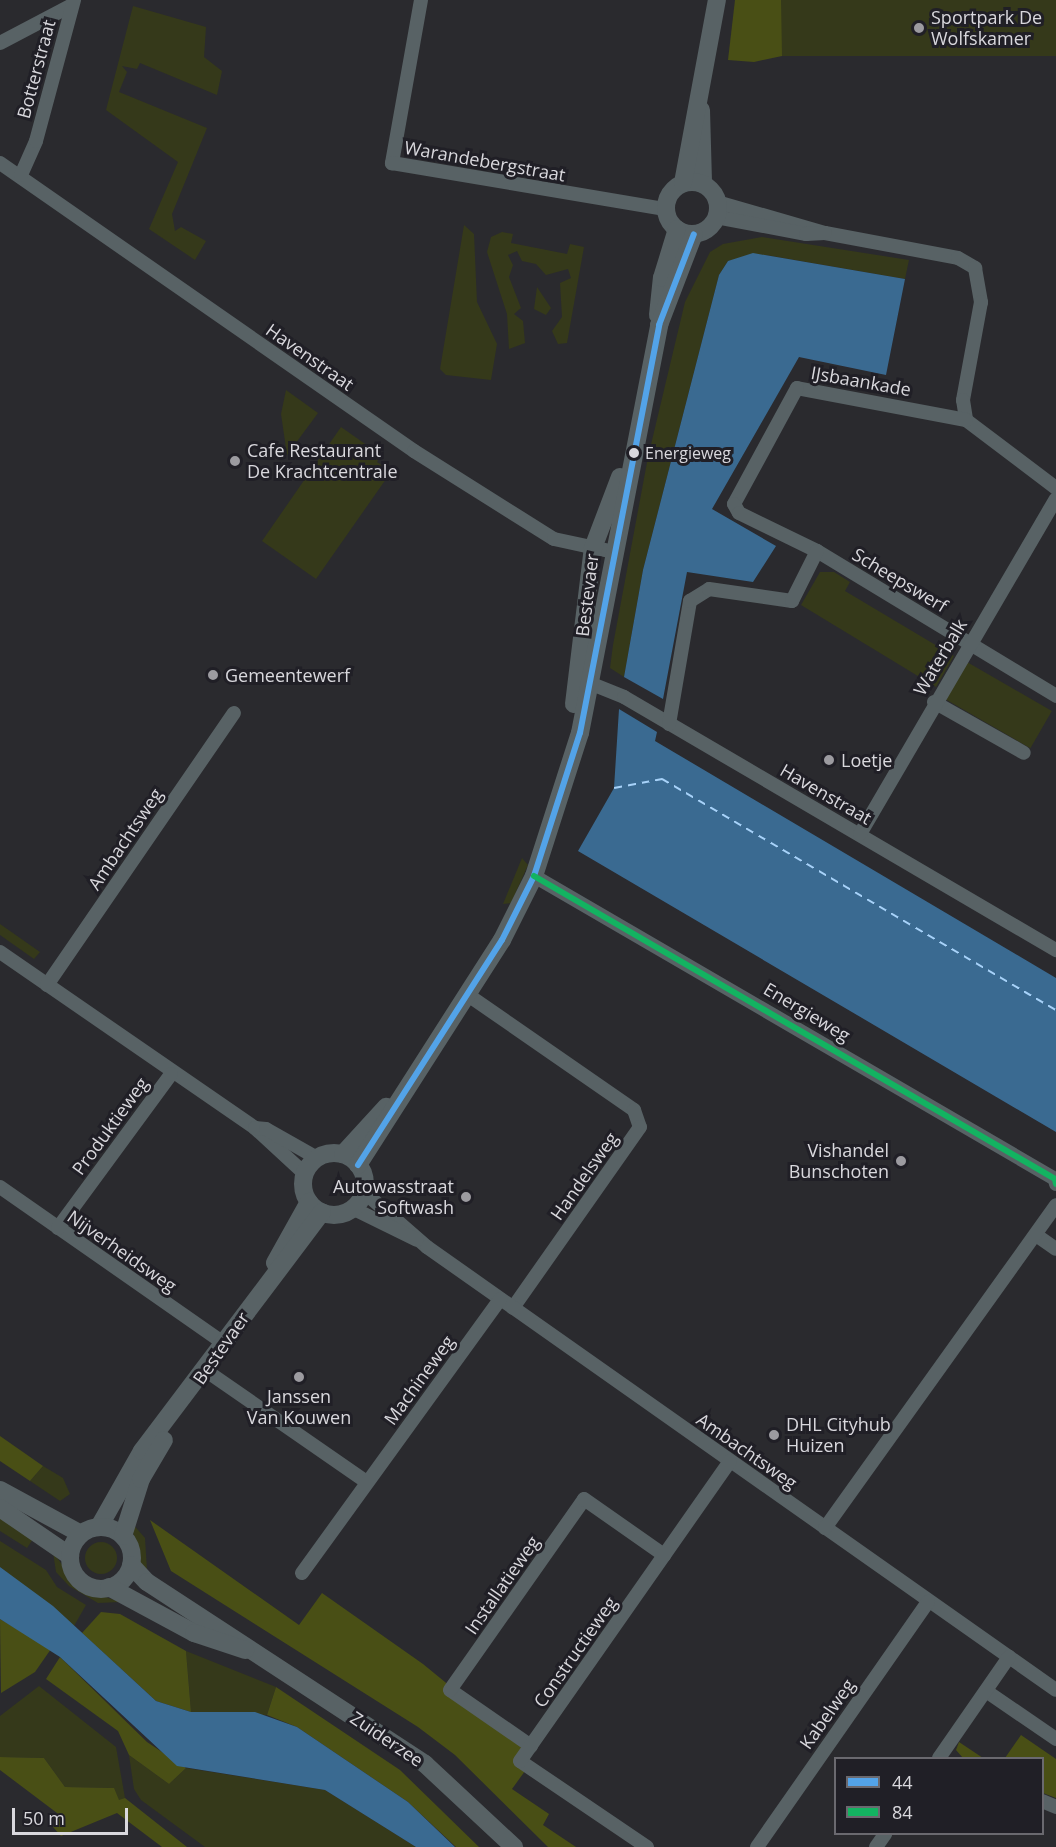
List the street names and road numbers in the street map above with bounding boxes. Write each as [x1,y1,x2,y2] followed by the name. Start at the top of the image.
[12,17,60,121] street label: Botterstraat
[403,136,567,186] street label: Warandebergstraat
[262,319,358,395] street label: Havenstraat
[809,362,913,400] street label: IJsbaankade
[849,543,951,617] street label: Scheepswerf
[571,552,603,638] street label: Bestevaer
[909,615,971,699] street label: Waterbalk
[776,759,876,829] street label: Havenstraat
[83,784,167,894] street label: Ambachtsweg
[760,978,854,1046] street label: Energieweg
[67,1073,153,1179] street label: Produktieweg
[546,1128,622,1224] street label: Handelsweg
[63,1205,181,1297] street label: Nijverheidsweg
[188,1308,254,1388] street label: Bestevaer
[379,1331,459,1429] street label: Machineweg
[693,1408,801,1494] street label: Ambachtsweg
[460,1532,544,1638] street label: Installatieweg
[529,1593,621,1711] street label: Constructieweg
[795,1675,859,1753] street label: Kabelweg
[347,1707,427,1771] street label: Zuiderzee

